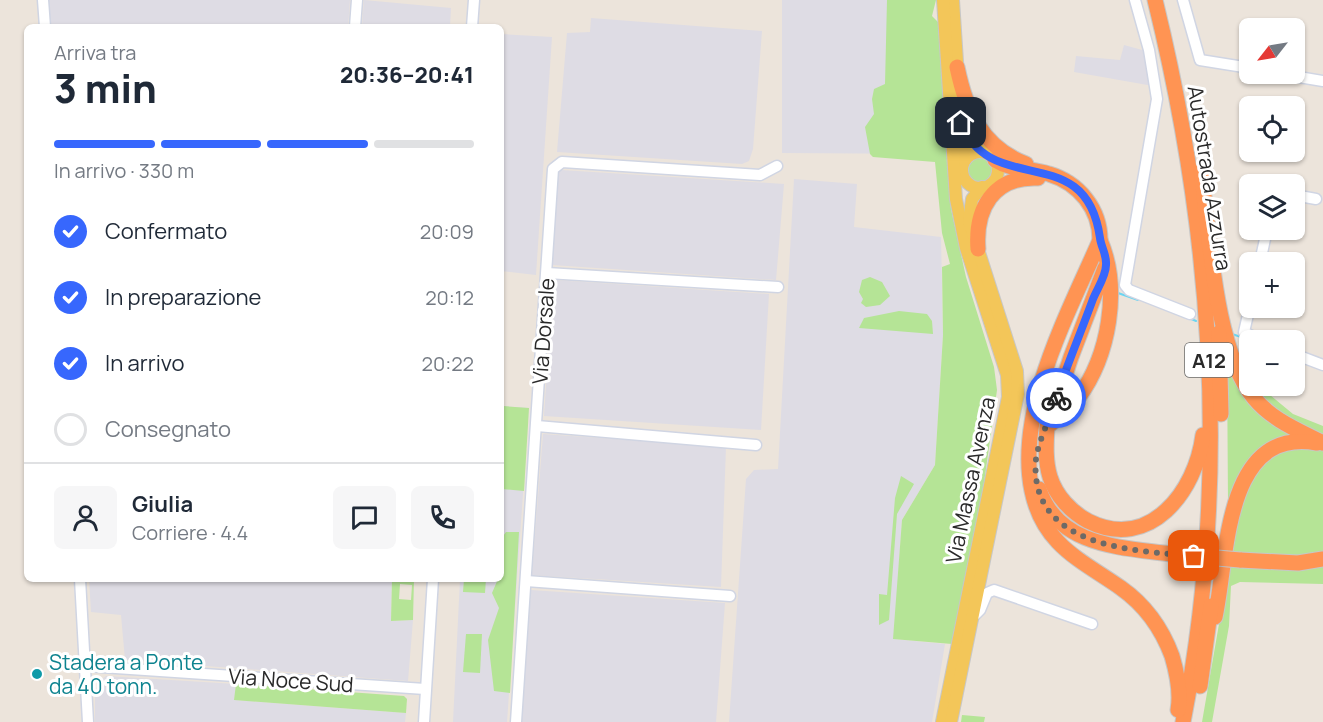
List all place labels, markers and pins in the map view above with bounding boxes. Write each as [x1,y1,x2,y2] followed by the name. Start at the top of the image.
[935,97,986,148] pin
[1168,530,1219,581] pin
[49,648,203,700] place label: Stadera a Ponte da 40 tonn.
[30,667,44,681] marker: Stadera a Ponte da 40 tonn.

